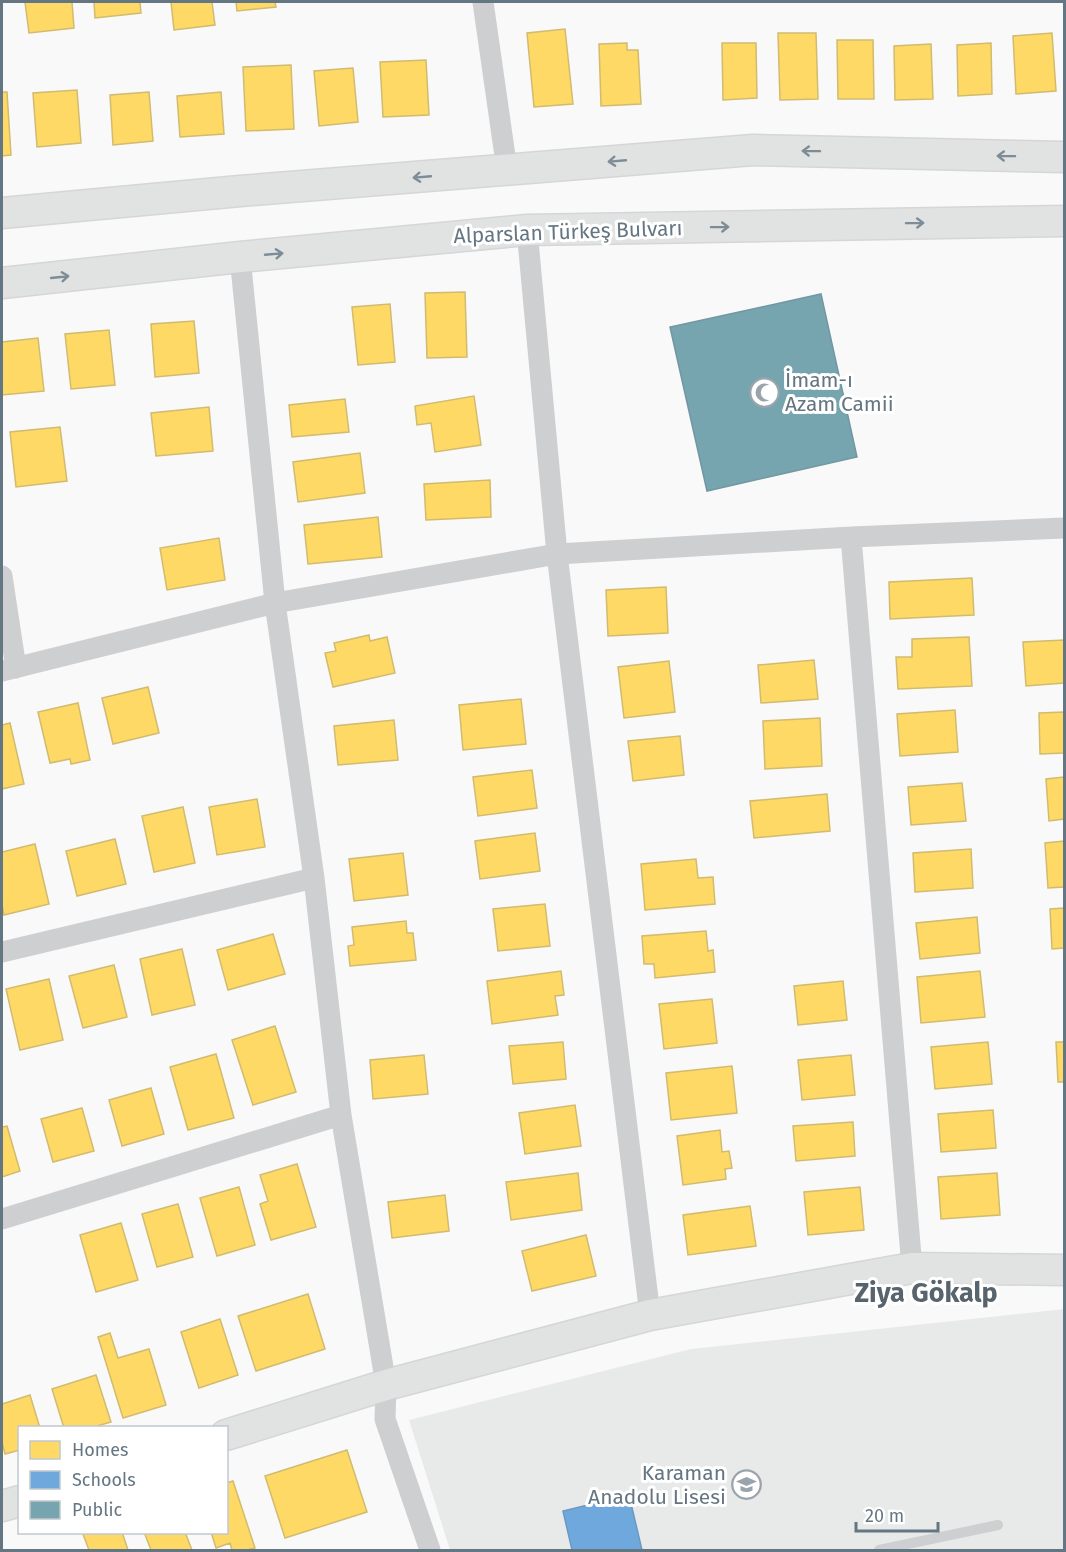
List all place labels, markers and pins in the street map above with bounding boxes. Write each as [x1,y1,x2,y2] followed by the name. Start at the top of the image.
[785,367,894,417] place label: İmam-ı Azam Camii
[748,376,780,408] mosque icon: İmam-ı Azam Camii
[588,1460,726,1510] place label: Karaman Anadolu Lisesi
[731,1469,763,1501] school or university icon: Karaman Anadolu Lisesi

